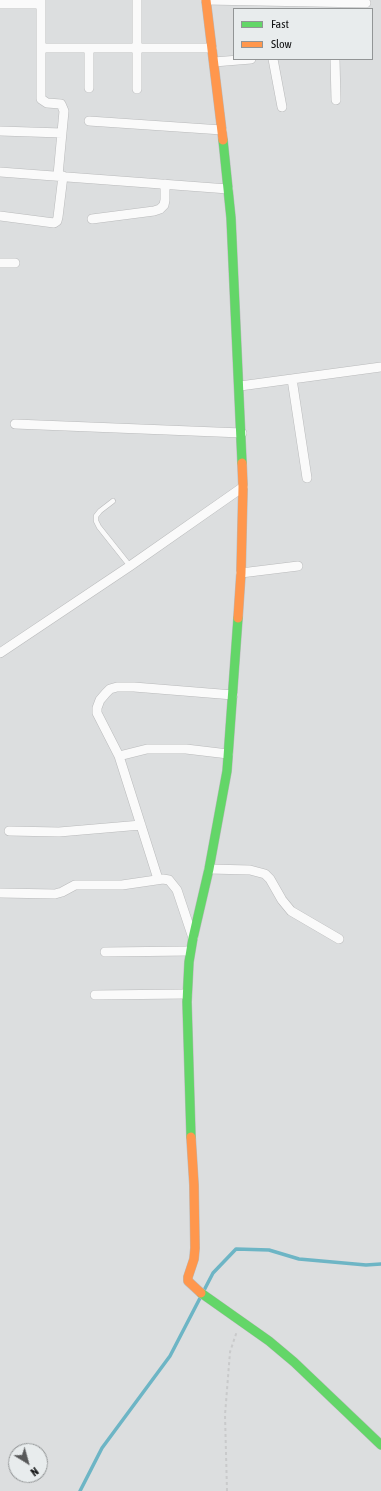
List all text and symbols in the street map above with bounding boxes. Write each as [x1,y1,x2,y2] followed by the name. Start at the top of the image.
[233,8,373,60] legend
[271,17,289,31] text: Fast
[271,37,292,51] text: Slow
[8,1443,48,1483] north arrow
[28,1465,41,1479] text: N

